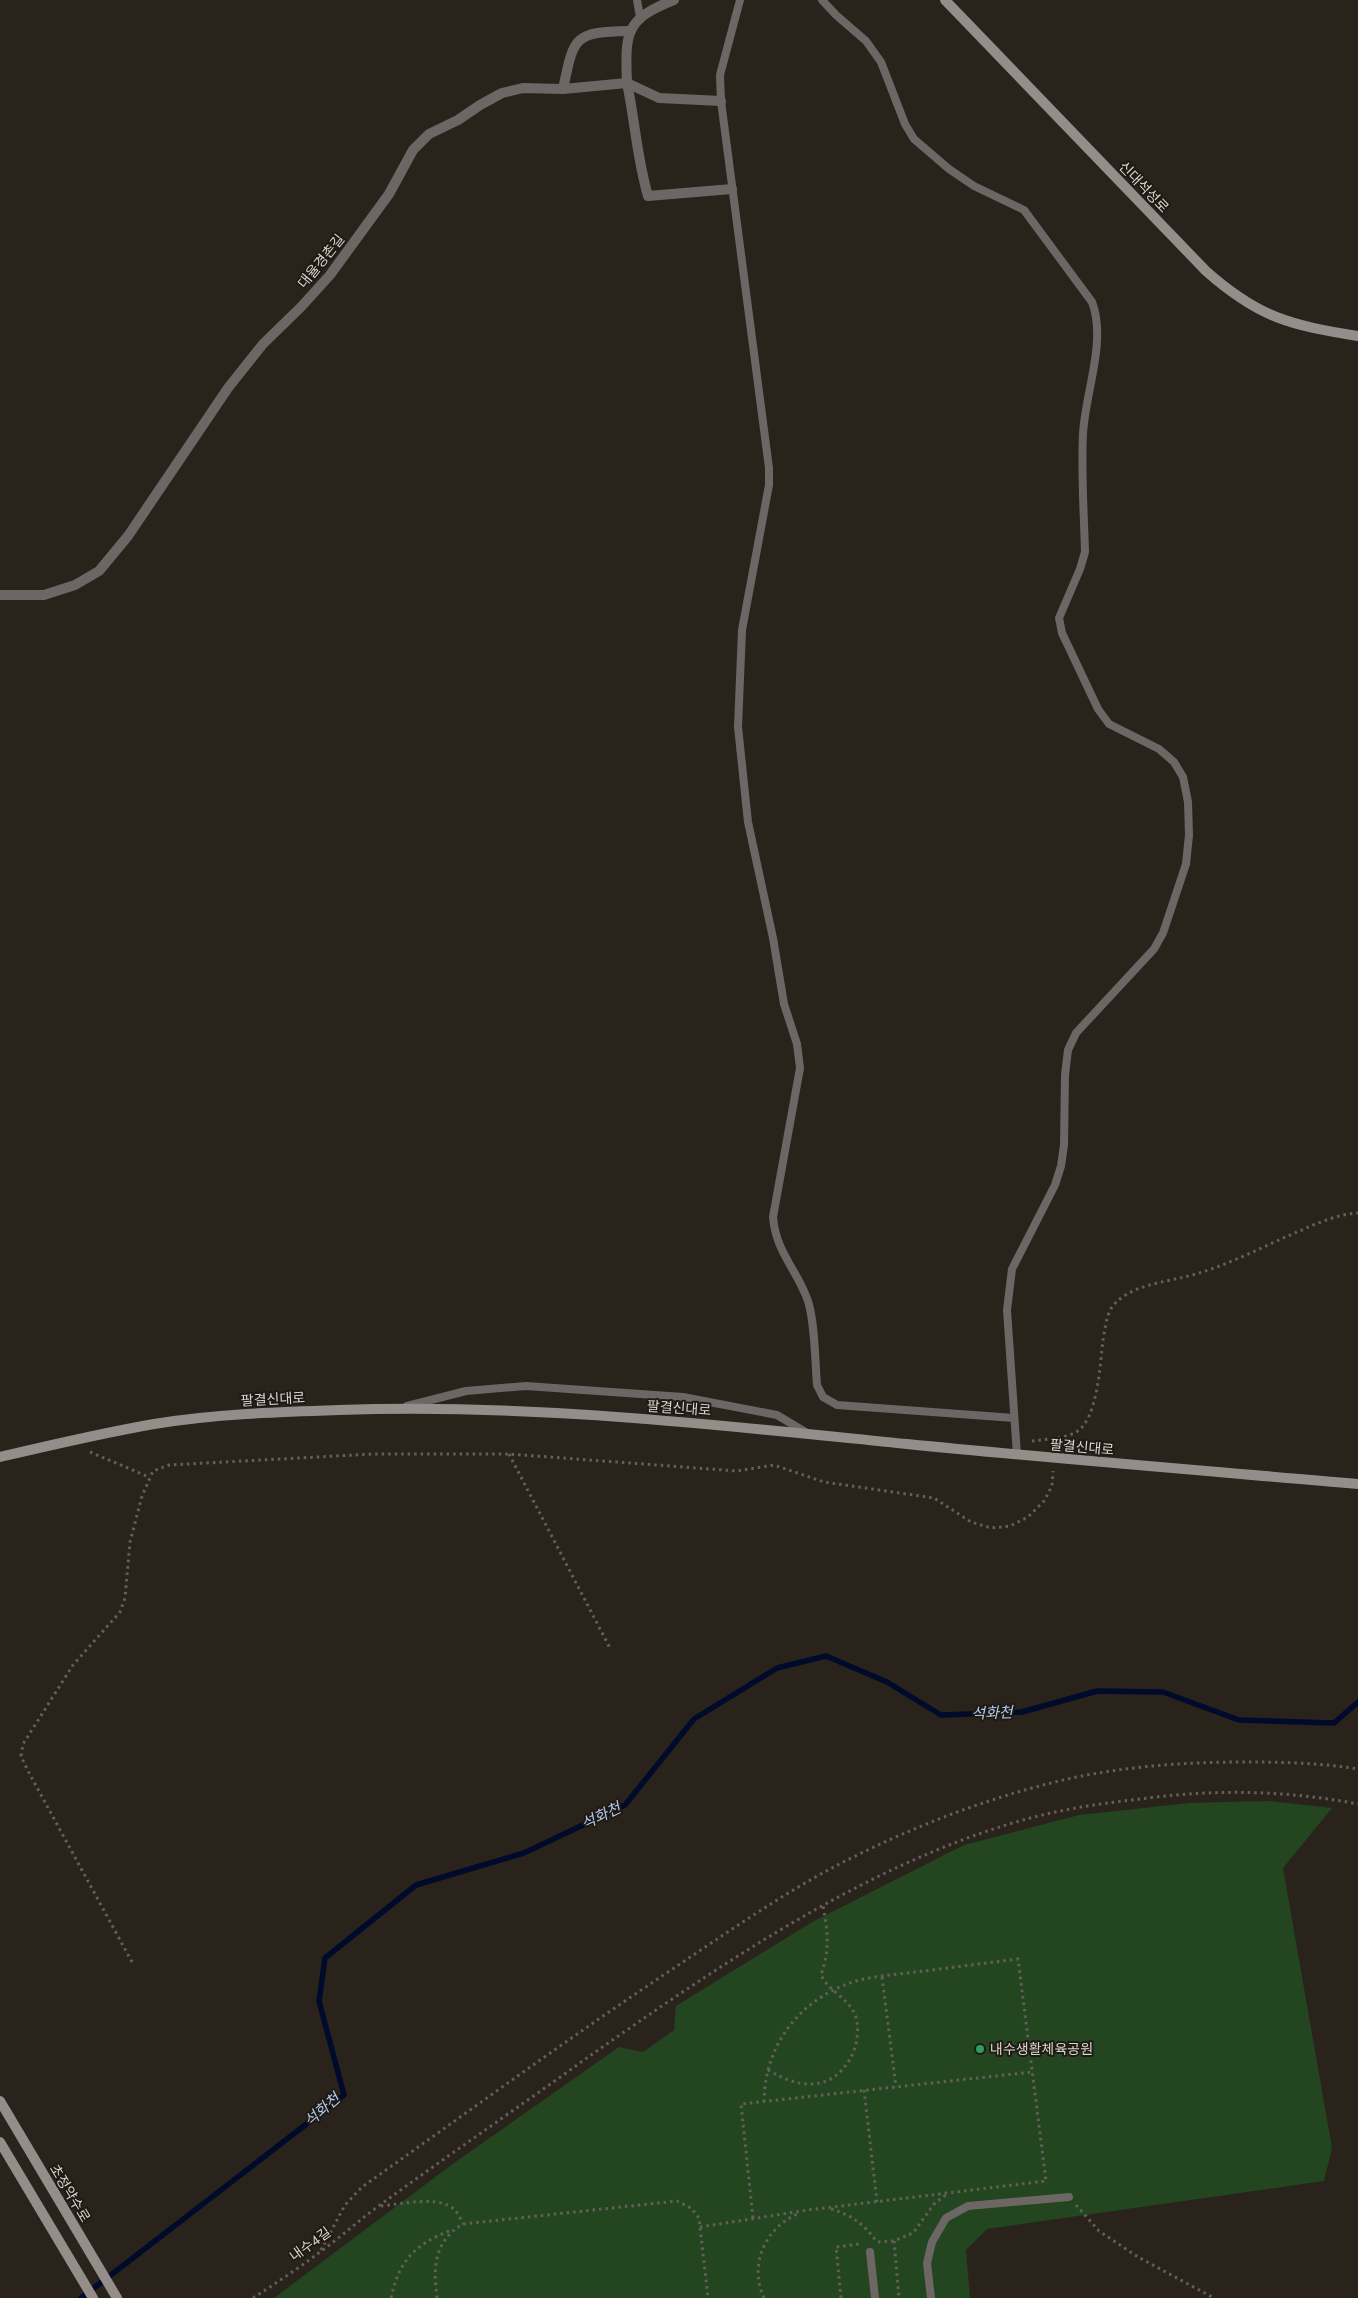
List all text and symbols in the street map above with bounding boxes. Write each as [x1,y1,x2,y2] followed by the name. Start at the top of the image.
[1114,157,1174,217] street label: 신대석성로
[293,230,349,292] street label: 대율경촌길
[240,1387,306,1411] street label: 팔결신대로
[646,1396,712,1420] street label: 팔결신대로
[1049,1434,1115,1460] street label: 팔결신대로
[971,1701,1015,1725] water label: 석화천
[578,1796,626,1835] water label: 석화천
[990,2039,1093,2059] place label: 내수생활체육공원
[974,2043,986,2055] marker: 내수생활체육공원
[299,2087,346,2132] water label: 석화천
[45,2160,95,2226] street label: 초정약수로
[285,2222,335,2266] street label: 내수4길

